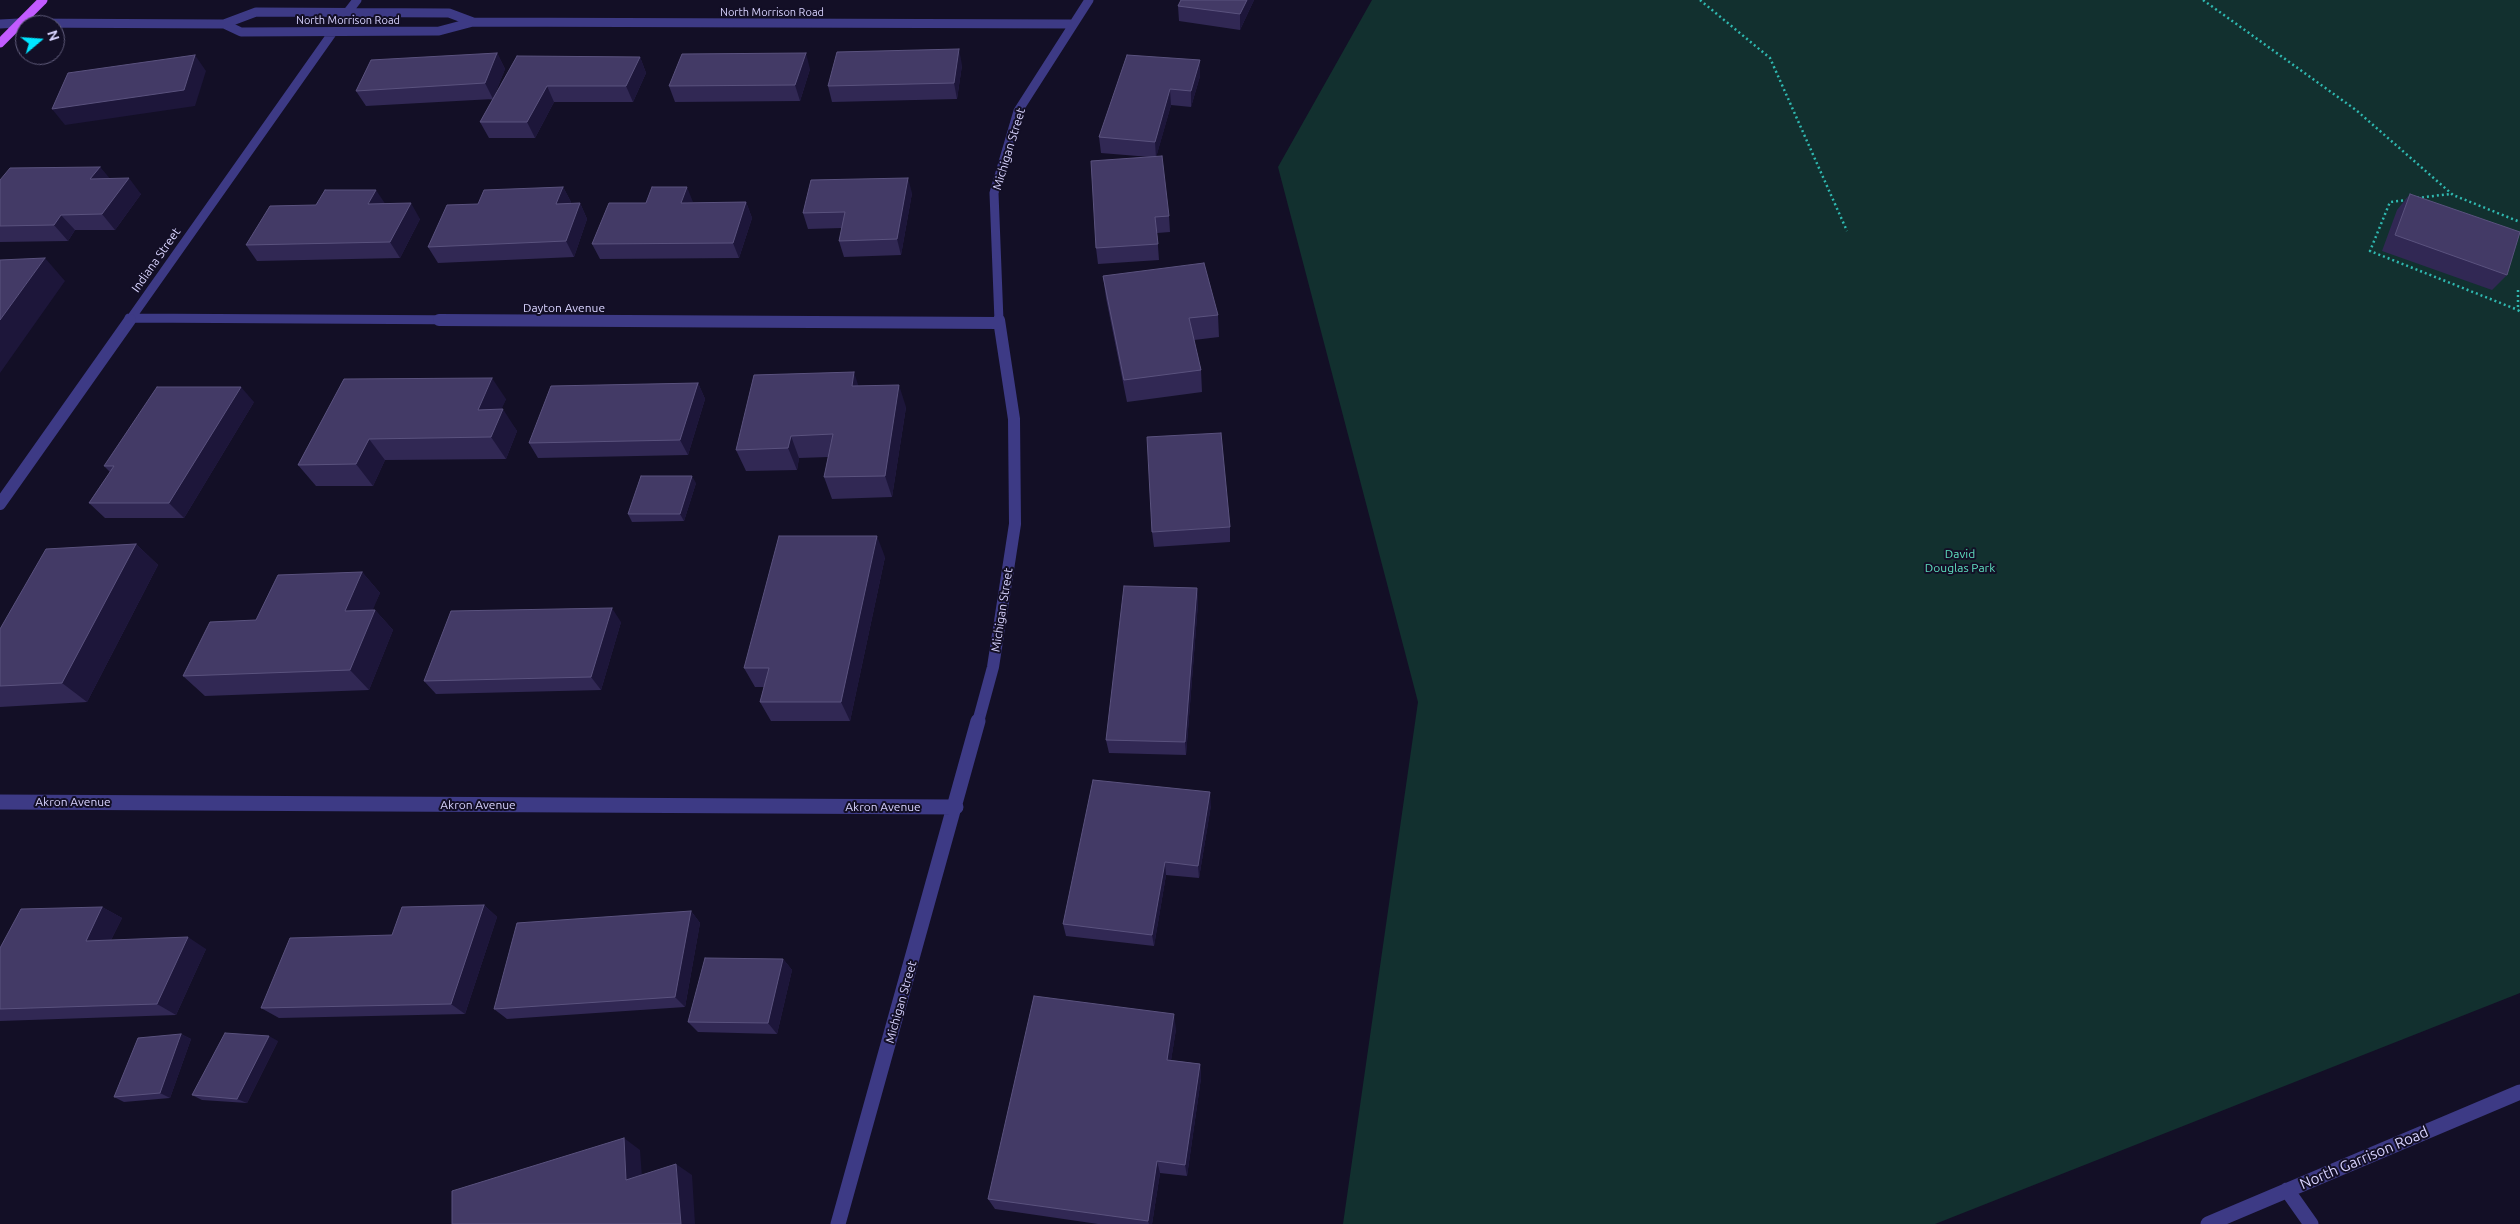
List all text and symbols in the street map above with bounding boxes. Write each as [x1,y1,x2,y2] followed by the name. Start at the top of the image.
[720,5,824,19] street label: North Morrison Road
[296,13,400,27] street label: North Morrison Road
[15,15,65,65] north arrow
[44,28,63,43] text: N
[990,106,1028,192] street label: Michigan Street
[129,225,183,295] street label: Indiana Street
[523,301,605,315] street label: Dayton Avenue
[1925,547,1995,575] park label: David Douglas Park
[988,567,1016,653] street label: Michigan Street
[35,795,111,809] street label: Akron Avenue
[440,798,516,812] street label: Akron Avenue
[845,800,921,814] street label: Akron Avenue
[882,959,920,1045] street label: Michigan Street
[2297,1123,2431,1193] street label: North Garrison Road

